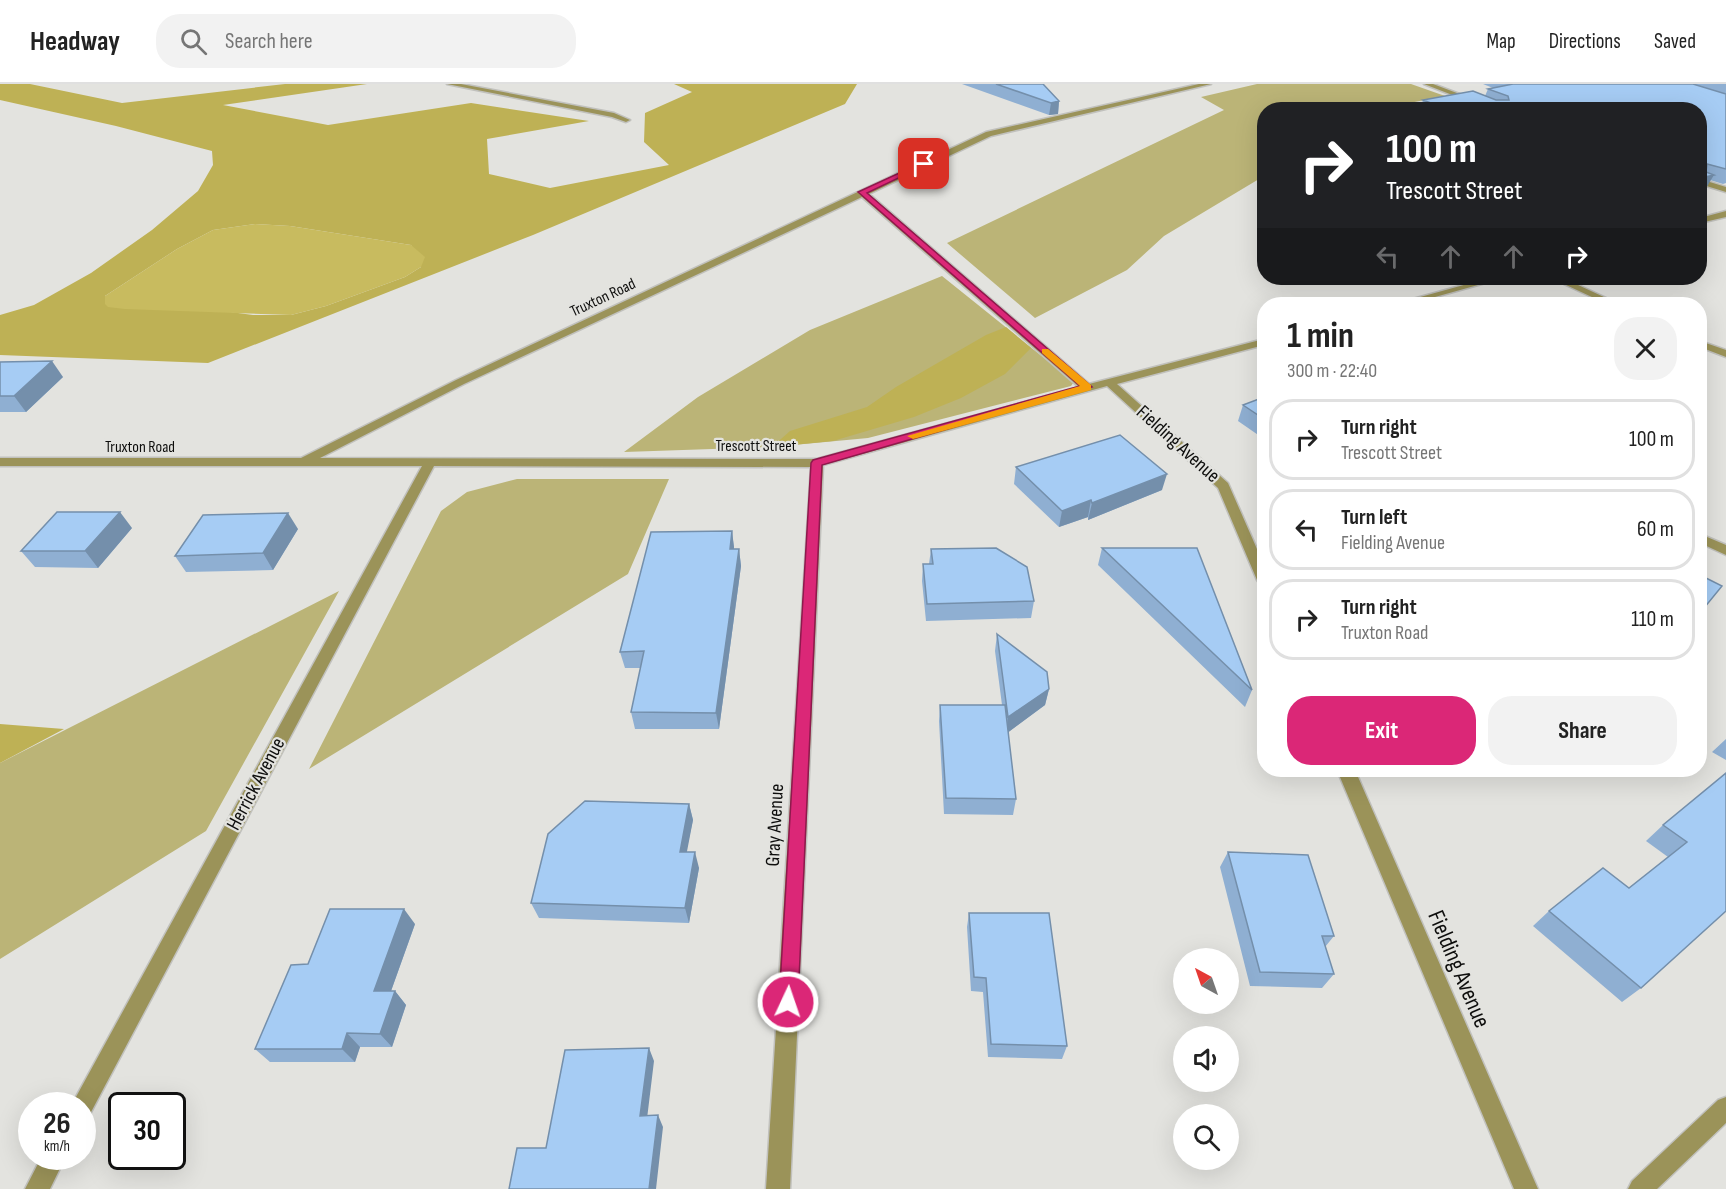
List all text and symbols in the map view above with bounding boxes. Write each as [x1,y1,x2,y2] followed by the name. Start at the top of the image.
[156,14,576,68] search box
[30,25,120,58] text: Headway
[177,25,210,58] icon: search
[225,28,312,55] text: Search here
[1486,29,1516,54] text: Map
[1549,29,1621,54] text: Directions
[1654,29,1696,54] text: Saved
[1386,124,1477,175] text: 100 m
[1287,126,1365,204] icon: right
[898,138,949,189] pin
[907,147,940,180] icon: arrive
[1386,175,1522,207] text: Trescott Street
[1371,240,1404,273] icon: left
[1434,240,1467,273] icon: ahead
[1497,240,1530,273] icon: ahead
[1560,240,1593,273] icon: right
[567,275,639,321] street label: Truxton Road
[1287,315,1354,358] text: 1 min
[1614,317,1677,380] button: close
[1287,359,1377,383] text: 300 m · 22:40
[1131,400,1225,488] street label: Fielding Avenue
[1341,414,1417,441] text: Turn right
[1290,423,1323,456] icon: right
[1629,426,1674,453] text: 100 m
[716,437,797,456] street label: Trescott Street
[105,438,175,457] street label: Truxton Road
[1341,441,1442,465] text: Trescott Street
[1341,504,1407,531] text: Turn left
[1290,513,1323,546] icon: left
[1637,516,1674,543] text: 60 m
[1341,531,1445,555] text: Fielding Avenue
[1341,594,1417,621] text: Turn right
[1290,603,1323,636] icon: right
[1631,606,1674,633] text: 110 m
[1341,621,1428,645] text: Truxton Road
[1287,696,1476,765] button: Exit
[1488,696,1677,765] button: Share
[222,734,290,834] street label: Herrick Avenue
[761,783,789,867] street label: Gray Avenue
[1421,906,1497,1032] street label: Fielding Avenue
[1173,948,1239,1014] north arrow
[1173,948,1239,1170] map controls
[756,970,820,1034] position arrow
[1173,1026,1239,1092] button: sound
[108,1092,186,1170] speed limit sign: 30
[1173,1104,1239,1170] button: search
[43,1106,71,1142] text: 26
[44,1137,70,1156] text: km/h

